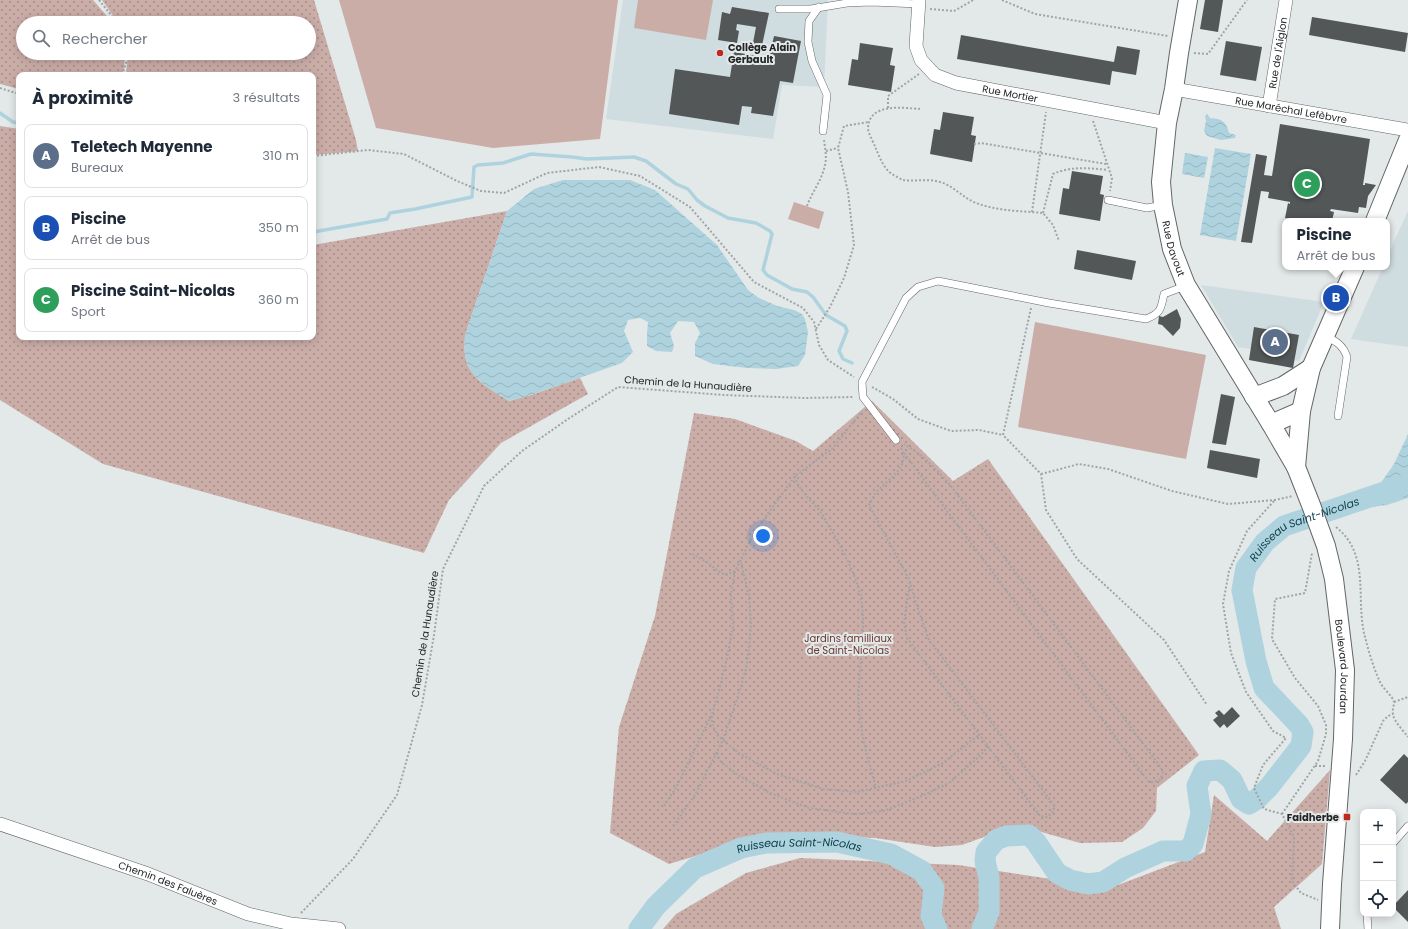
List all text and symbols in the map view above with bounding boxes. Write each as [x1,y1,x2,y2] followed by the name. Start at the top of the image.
[16,16,316,60] search box
[1264,16,1291,90] street label: Rue de l'Aiglon
[30,27,52,49] icon: search
[62,28,148,49] text: Rechercher
[728,40,796,67] place label: Collège Alain Gerbault
[715,48,725,58] marker: Collège Alain Gerbault
[981,81,1039,106] street label: Rue Mortier
[32,86,133,110] text: À proximité
[233,88,300,107] text: 3 résultats
[1234,92,1348,127] street label: Rue Maréchal Lefèbvre
[71,136,213,157] text: Teletech Mayenne
[41,146,51,165] text: A
[262,146,299,165] text: 310 m
[71,158,124,177] text: Bureaux
[1294,169,1320,199] pin: C
[71,208,126,229] text: Piscine
[42,218,50,237] text: B
[258,218,299,237] text: 350 m
[1282,218,1390,270] popup
[1159,219,1189,279] street label: Rue Davout
[1297,224,1352,245] text: Piscine
[71,230,150,249] text: Arrêt de bus
[1297,246,1375,265] text: Arrêt de bus
[71,280,235,301] text: Piscine Saint-Nicolas
[1323,283,1349,313] pin: B
[41,290,51,309] text: C
[258,290,299,309] text: 360 m
[71,302,105,321] text: Sport
[1262,327,1288,357] pin: A
[624,372,752,396] street label: Chemin de la Hunaudière
[1245,493,1362,565] water label: Ruisseau Saint-Nicolas
[753,526,773,546] your location
[408,570,442,698] street label: Chemin de la Hunaudière
[1331,618,1353,714] street label: Boulevard Jourdan
[804,631,892,658] park label: Jardins familliaux de Saint-Nicolas
[1360,809,1396,917] map controls
[1360,809,1396,845] button: +
[1287,810,1339,825] place label: Faidherbe
[1342,812,1352,822] marker: Faidherbe
[734,834,864,857] water label: Ruisseau Saint-Nicolas
[1360,845,1396,881] button: −
[116,857,220,909] street label: Chemin des Faluères
[1360,881,1396,917] button: locate

